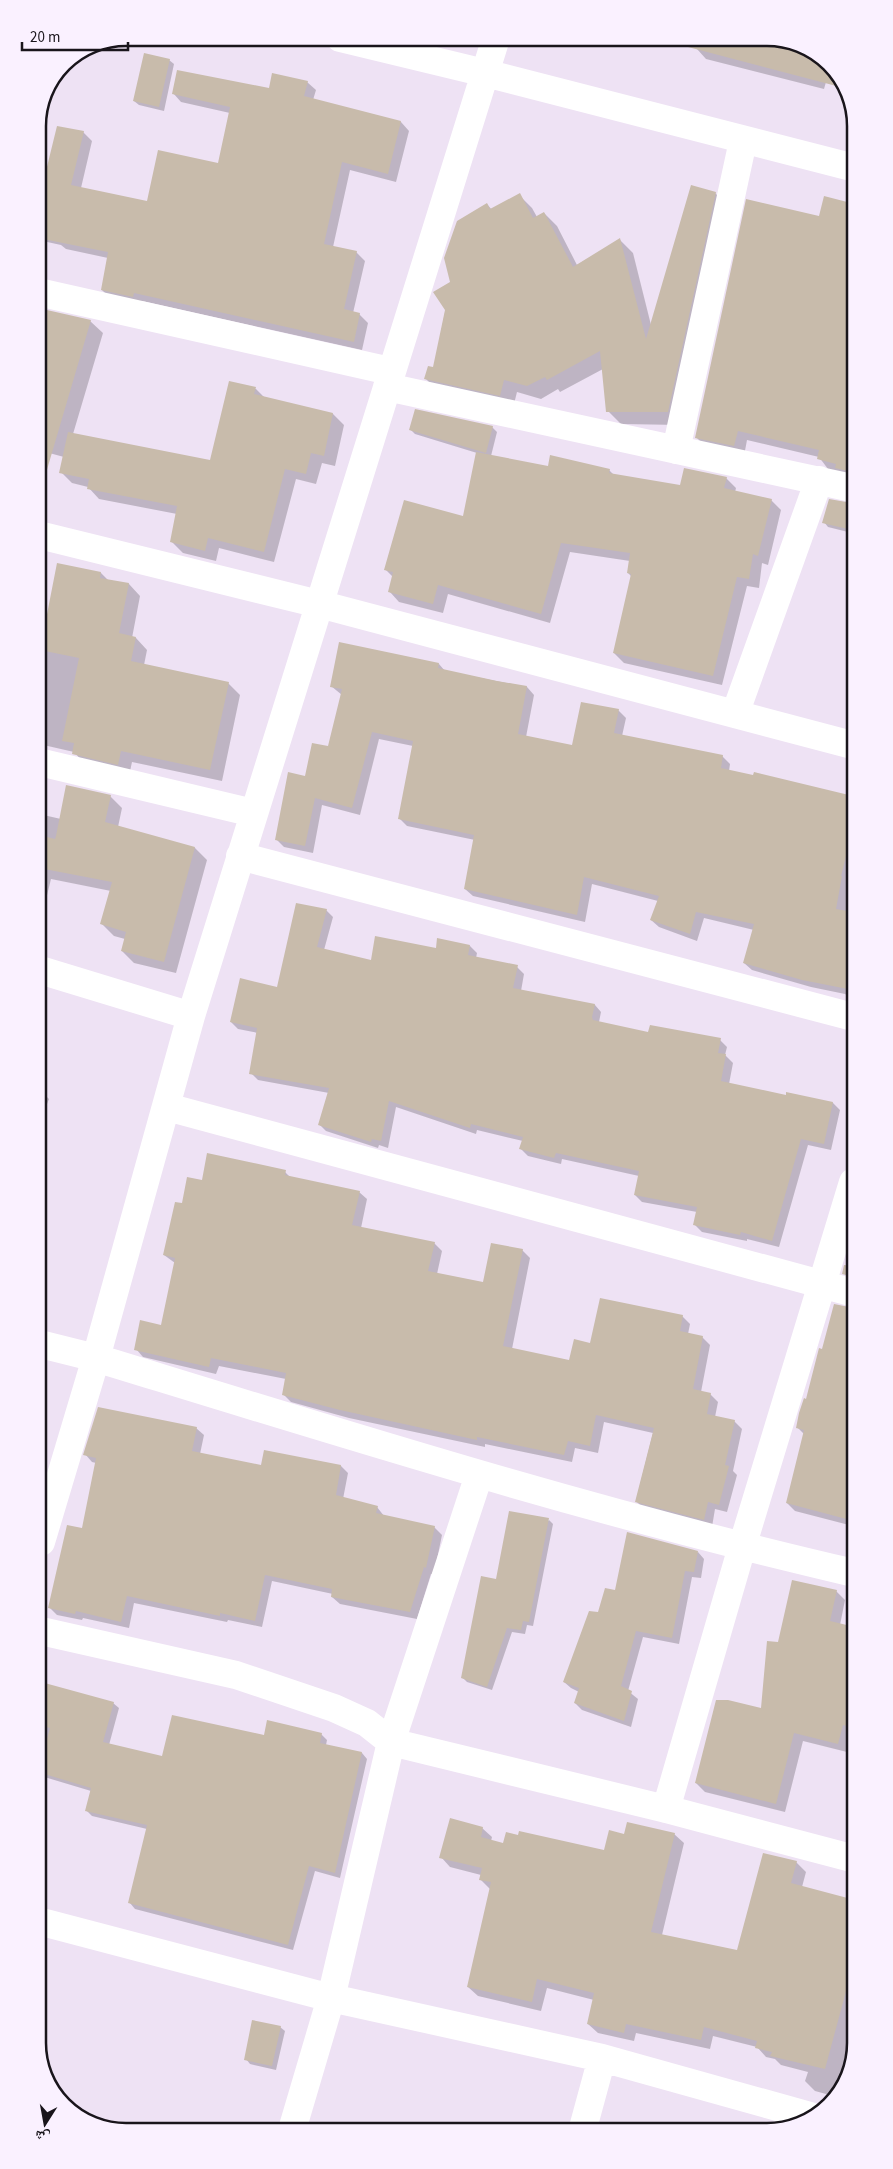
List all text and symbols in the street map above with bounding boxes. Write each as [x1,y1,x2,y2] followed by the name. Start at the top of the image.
[22,20,129,52] scale bar
[30,27,60,48] text: 20 m
[20,2099,70,2149] north arrow
[33,2125,52,2147] text: ش

